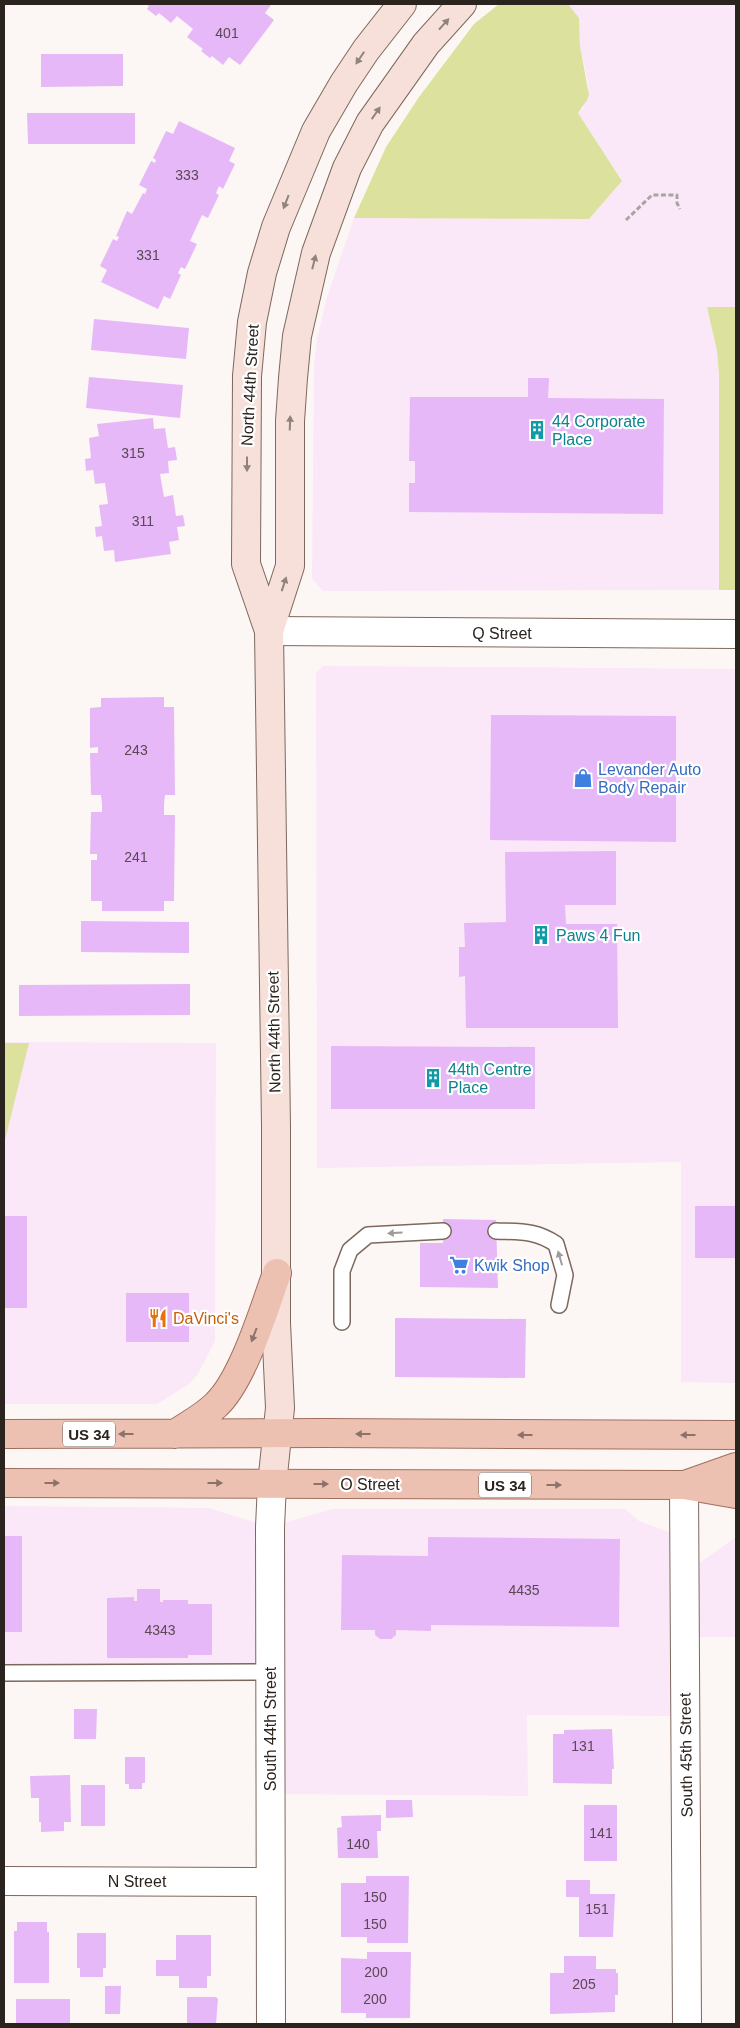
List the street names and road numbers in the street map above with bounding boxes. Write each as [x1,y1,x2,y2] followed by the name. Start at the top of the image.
[238,323,262,446] street label: North 44th Street
[472,625,532,642] street label: Q Street
[264,970,284,1093] street label: North 44th Street
[63,1422,115,1446] road number: US 34
[479,1472,531,1498] road number: US 34
[340,1476,400,1493] street label: O Street
[262,1666,279,1791] street label: South 44th Street
[676,1692,696,1817] street label: South 45th Street
[108,1873,167,1890] street label: N Street

